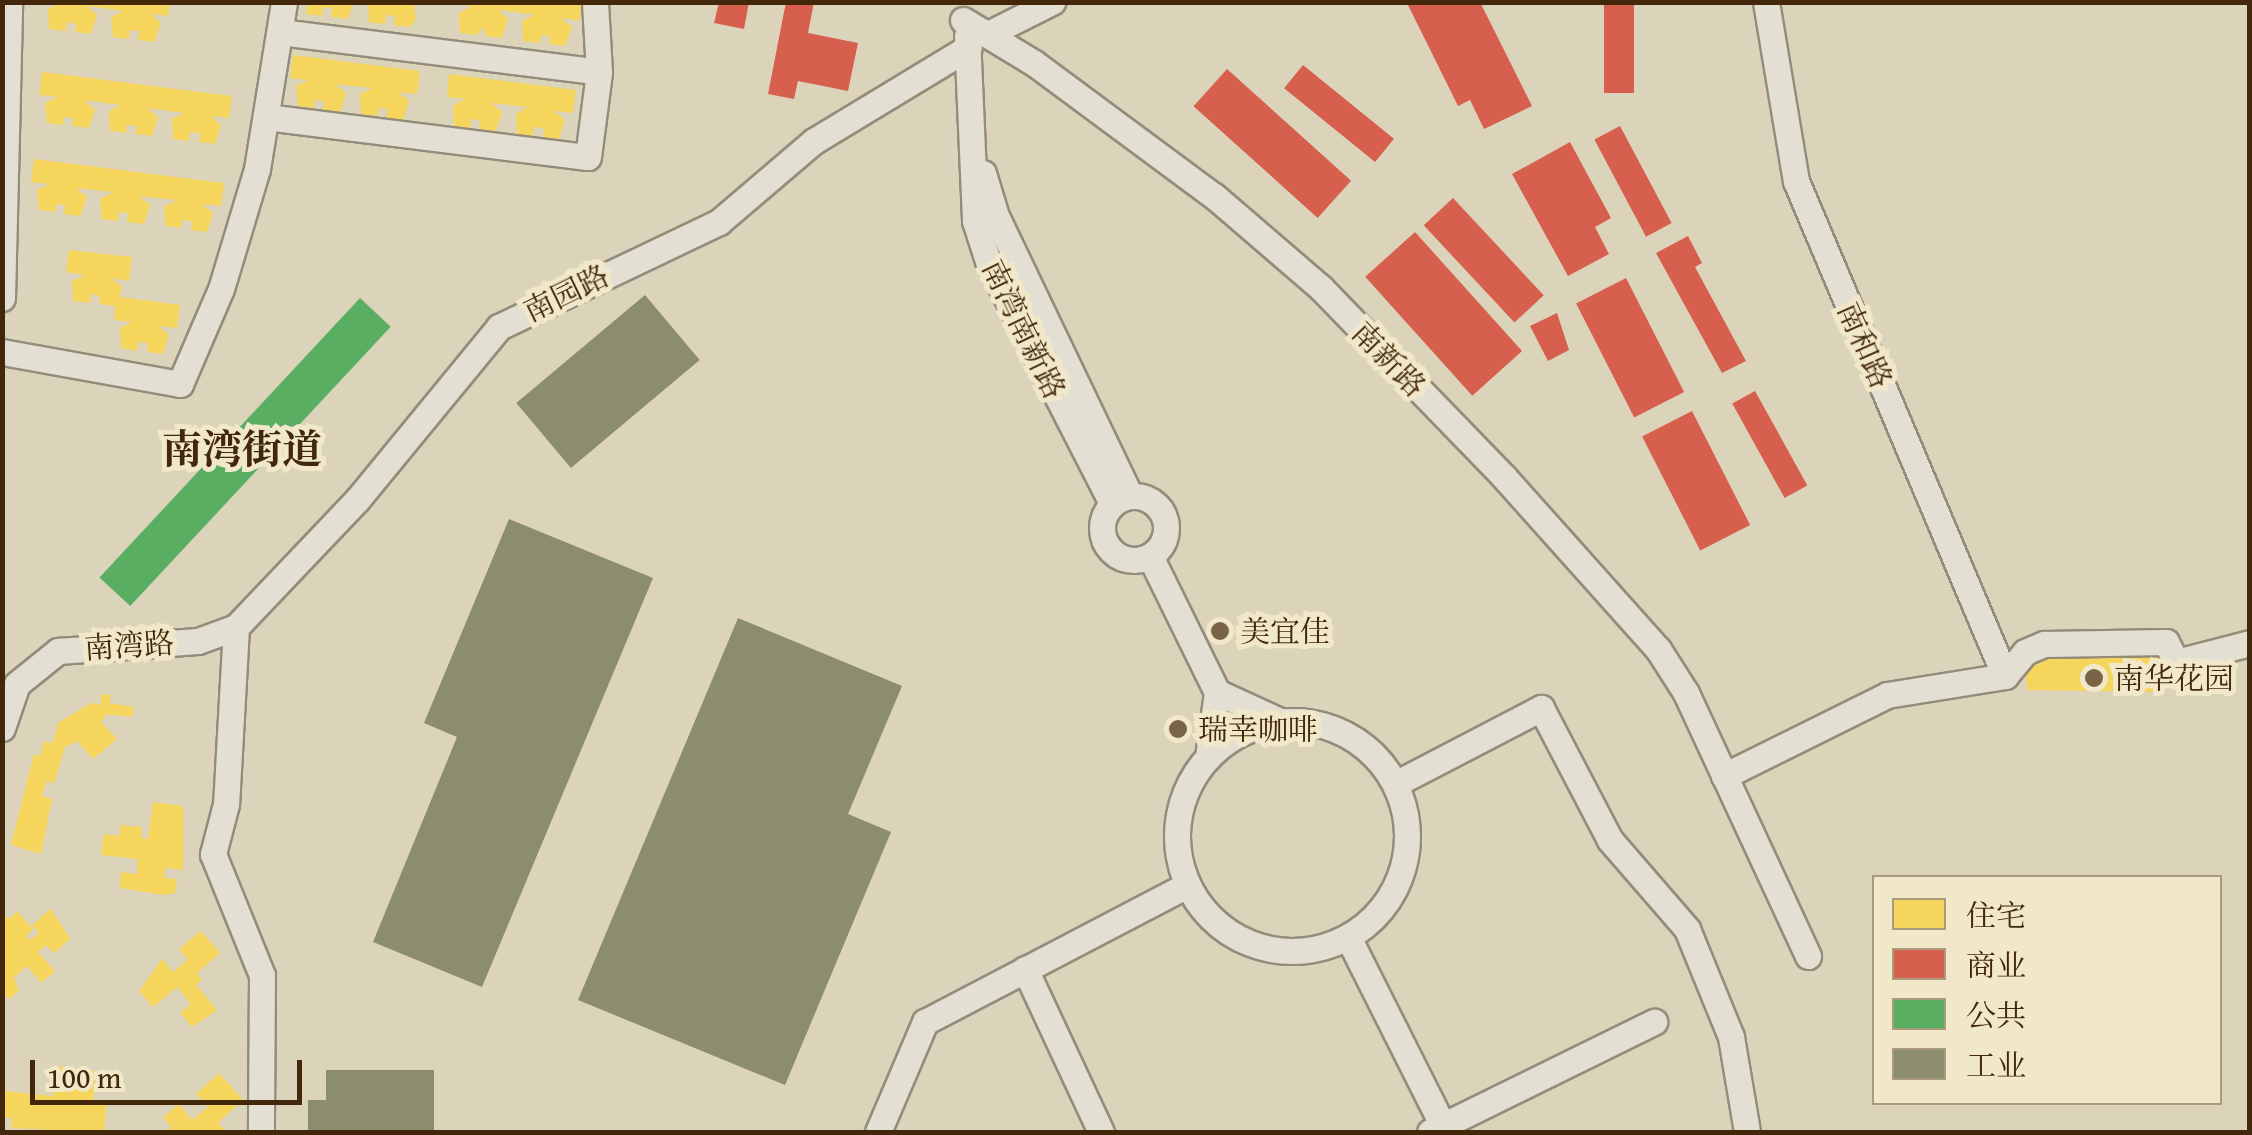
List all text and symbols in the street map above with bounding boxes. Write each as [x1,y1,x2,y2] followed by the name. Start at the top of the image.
[975,254,1073,404] street label: 南湾南新路
[518,257,614,329] street label: 南园路
[1830,297,1900,393] street label: 南和路
[1345,314,1433,404] street label: 南新路
[162,425,322,473] district label: 南湾街道
[1240,613,1330,649] place label: 美宜佳
[1209,620,1231,642] marker: 美宜佳
[83,624,175,666] street label: 南湾路
[2114,660,2234,696] place label: 南华花园
[2083,667,2105,689] marker: 南华花园
[1198,711,1318,747] place label: 瑞幸咖啡
[1167,718,1189,740] marker: 瑞幸咖啡
[1872,875,2222,1105] legend
[1966,893,2026,937] text: 住宅
[1966,943,2026,987] text: 商业
[1966,993,2026,1037] text: 公共
[35,1040,308,1102] scale bar
[1966,1043,2026,1087] text: 工业
[47,1055,121,1099] text: 100 m

